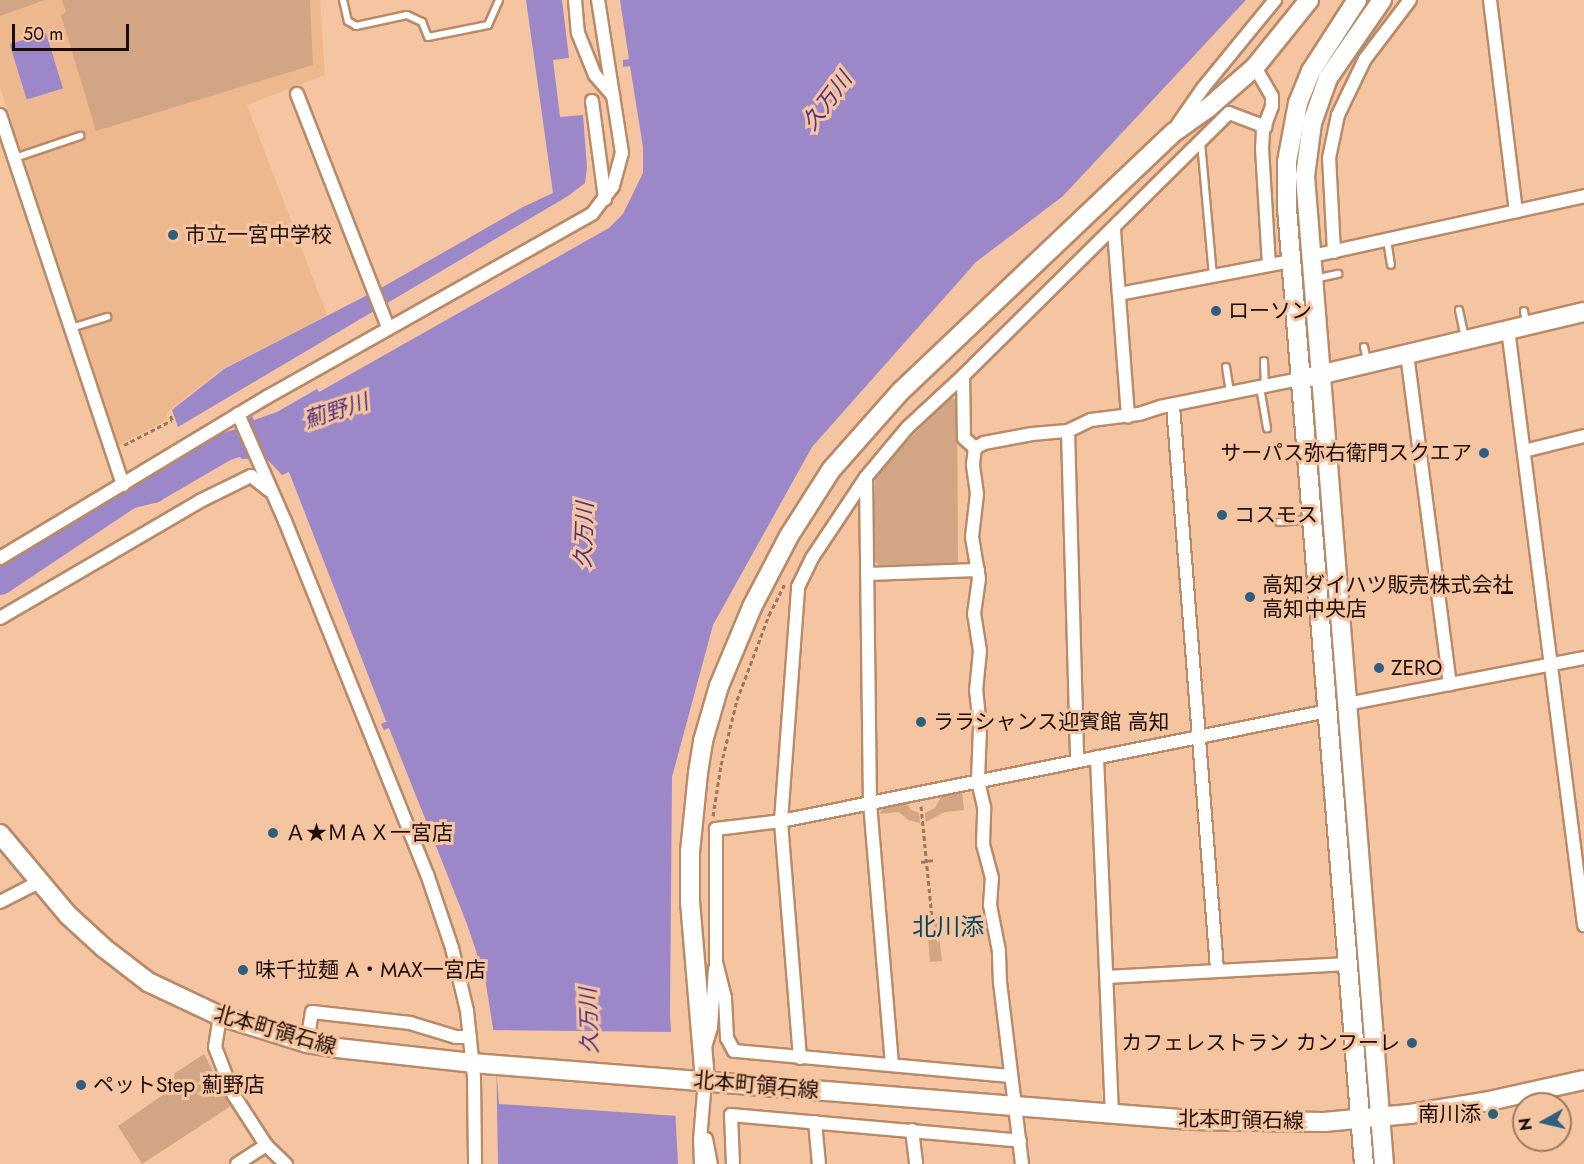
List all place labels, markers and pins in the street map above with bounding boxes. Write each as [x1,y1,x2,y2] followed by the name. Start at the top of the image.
[185,222,332,248] place label: 市立一宮中学校
[166,228,180,242] marker: 市立一宮中学校
[1228,298,1312,324] place label: ローソン
[1209,304,1223,318] marker: ローソン
[1220,440,1472,466] place label: サーパス弥右衛門スクエア
[1477,446,1491,460] marker: サーパス弥右衛門スクエア
[1234,502,1318,528] place label: コスモス
[1215,508,1229,522] marker: コスモス
[1262,572,1514,622] place label: 高知ダイハツ販売株式会社 高知中央店
[1243,590,1257,604] marker: 高知ダイハツ販売株式会社 高知中央店
[1391,655,1442,681] place label: ZERO
[1372,661,1386,675] marker: ZERO
[933,709,1170,735] place label: ララシャンス迎賓館 高知
[914,715,928,729] marker: ララシャンス迎賓館 高知
[285,820,453,846] place label: Ａ★ＭＡＸ一宮店
[266,826,280,840] marker: Ａ★ＭＡＸ一宮店
[255,957,486,983] place label: 味千拉麺 A・MAX一宮店
[236,963,250,977] marker: 味千拉麺 A・MAX一宮店
[1121,1030,1400,1056] place label: カフェレストラン カンフーレ
[1405,1036,1419,1050] marker: カフェレストラン カンフーレ
[93,1072,265,1098] place label: ペットStep 薊野店
[74,1078,88,1092] marker: ペットStep 薊野店
[1418,1101,1481,1127] place label: 南川添
[1486,1107,1500,1121] marker: 南川添

